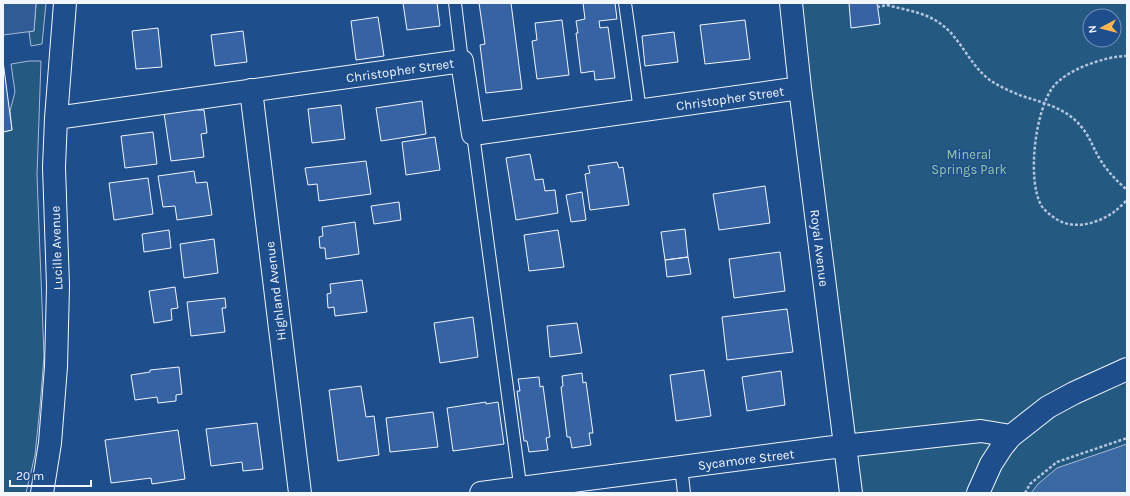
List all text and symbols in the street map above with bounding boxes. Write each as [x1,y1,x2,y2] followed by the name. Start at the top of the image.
[1082,8,1122,48] north arrow
[1086,24,1100,34] text: N
[345,55,455,85] street label: Christopher Street
[675,83,785,113] street label: Christopher Street
[931,147,1007,177] park label: Mineral Springs Park
[48,205,65,290] street label: Lucille Avenue
[807,209,832,288] street label: Royal Avenue
[262,240,289,341] street label: Highland Avenue
[697,446,795,473] street label: Sycamore Street
[10,462,91,488] scale bar
[16,469,44,483] text: 20 m

